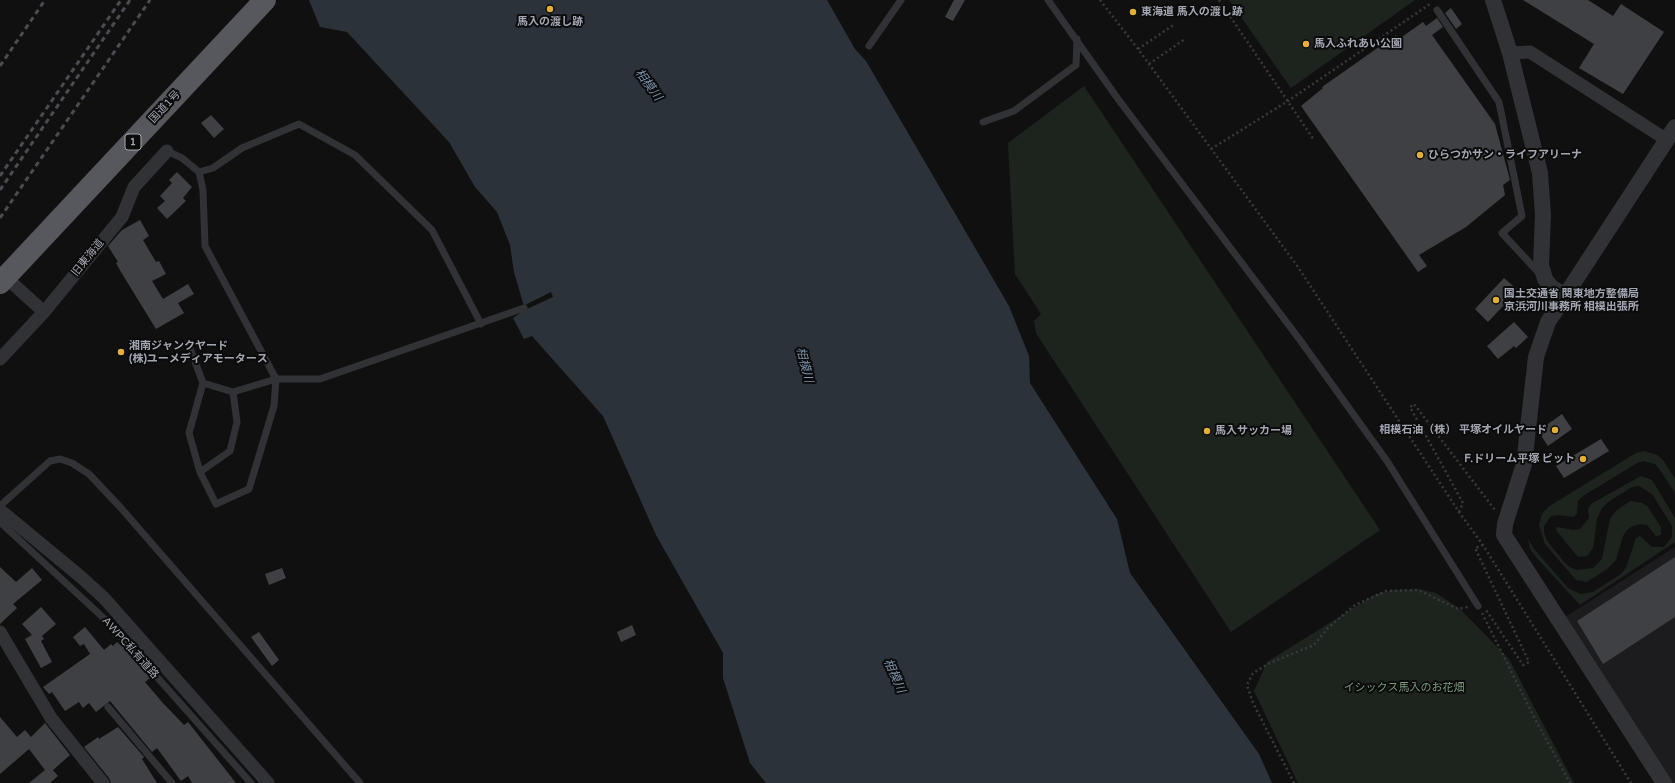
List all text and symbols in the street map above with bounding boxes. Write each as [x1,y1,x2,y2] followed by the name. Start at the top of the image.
[545,4,555,14] marker: 馬入の渡し跡
[1141,5,1243,19] place label: 東海道 馬入の渡し跡
[1128,7,1138,17] marker: 東海道 馬入の渡し跡
[517,15,583,29] place label: 馬入の渡し跡
[1314,37,1402,51] place label: 馬入ふれあい公園
[1301,39,1311,49] marker: 馬入ふれあい公園
[631,66,665,104] water label: 相模川
[147,88,183,126] street label: 国道1号
[125,134,141,150] road number: 1
[1428,148,1582,162] place label: ひらつかサン・ライフアリーナ
[1415,150,1425,160] marker: ひらつかサン・ライフアリーナ
[69,237,107,279] street label: 旧東海道
[1504,287,1639,313] place label: 国土交通省 関東地方整備局 京浜河川事務所 相模出張所
[1491,295,1501,305] marker: 国土交通省 関東地方整備局 京浜河川事務所 相模出張所
[129,339,268,365] place label: 湘南ジャンクヤード (株)ユーメディアモータース
[793,346,815,384] water label: 相模川
[116,347,126,357] marker: 湘南ジャンクヤード (株)ユーメディアモータース
[1379,423,1547,437] place label: 相模石油（株） 平塚オイルヤード
[1215,424,1292,438] place label: 馬入サッカー場
[1550,425,1560,435] marker: 相模石油（株） 平塚オイルヤード
[1202,426,1212,436] marker: 馬入サッカー場
[1464,452,1575,466] place label: F.ドリーム平塚 ピット
[1578,454,1588,464] marker: F.ドリーム平塚 ピット
[99,614,161,682] street label: AWPC私有道路
[880,657,908,695] water label: 相模川
[1344,681,1464,695] park label: イシックス馬入のお花畑

